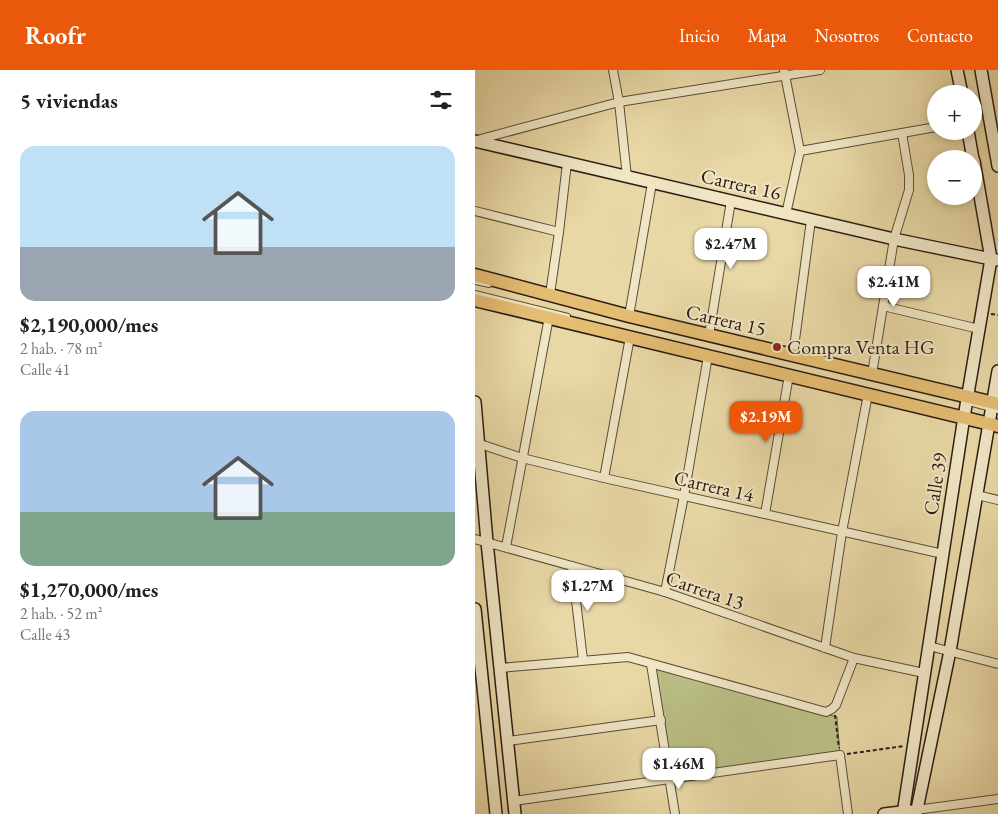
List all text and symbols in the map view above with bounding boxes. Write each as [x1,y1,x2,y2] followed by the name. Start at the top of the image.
[25,20,86,51] text: Roofr
[679,24,720,47] text: Inicio
[748,24,787,47] text: Mapa
[815,24,879,47] text: Nosotros
[907,24,973,47] text: Contacto
[927,85,982,205] map controls
[927,85,982,140] button: +
[427,86,455,114] icon: filters
[20,87,118,114] text: 5 viviendas
[927,150,982,205] button: −
[699,162,784,206] street label: Carrera 16
[193,178,283,268] icon: home
[690,228,772,270] pin: $2.47M
[705,233,757,254] text: $2.47M
[853,266,935,308] pin: $2.41M
[868,271,920,292] text: $2.41M
[684,298,768,342] street label: Carrera 15
[20,311,158,338] text: $2,190,000/mes
[787,334,935,360] place label: Compra Venta HG
[20,338,102,359] text: 2 hab. · 78 m²
[771,341,783,353] marker: Compra Venta HG
[20,359,70,380] text: Calle 41
[725,400,807,443] pin: $2.19M
[740,406,792,427] text: $2.19M
[193,443,283,533] icon: home
[917,451,953,517] street label: Calle 39
[672,464,757,508] street label: Carrera 14
[662,564,748,616] street label: Carrera 13
[547,570,629,612] pin: $1.27M
[562,575,614,596] text: $1.27M
[20,576,158,603] text: $1,270,000/mes
[20,603,102,624] text: 2 hab. · 52 m²
[20,624,70,645] text: Calle 43
[638,748,720,790] pin: $1.46M
[653,753,705,774] text: $1.46M

